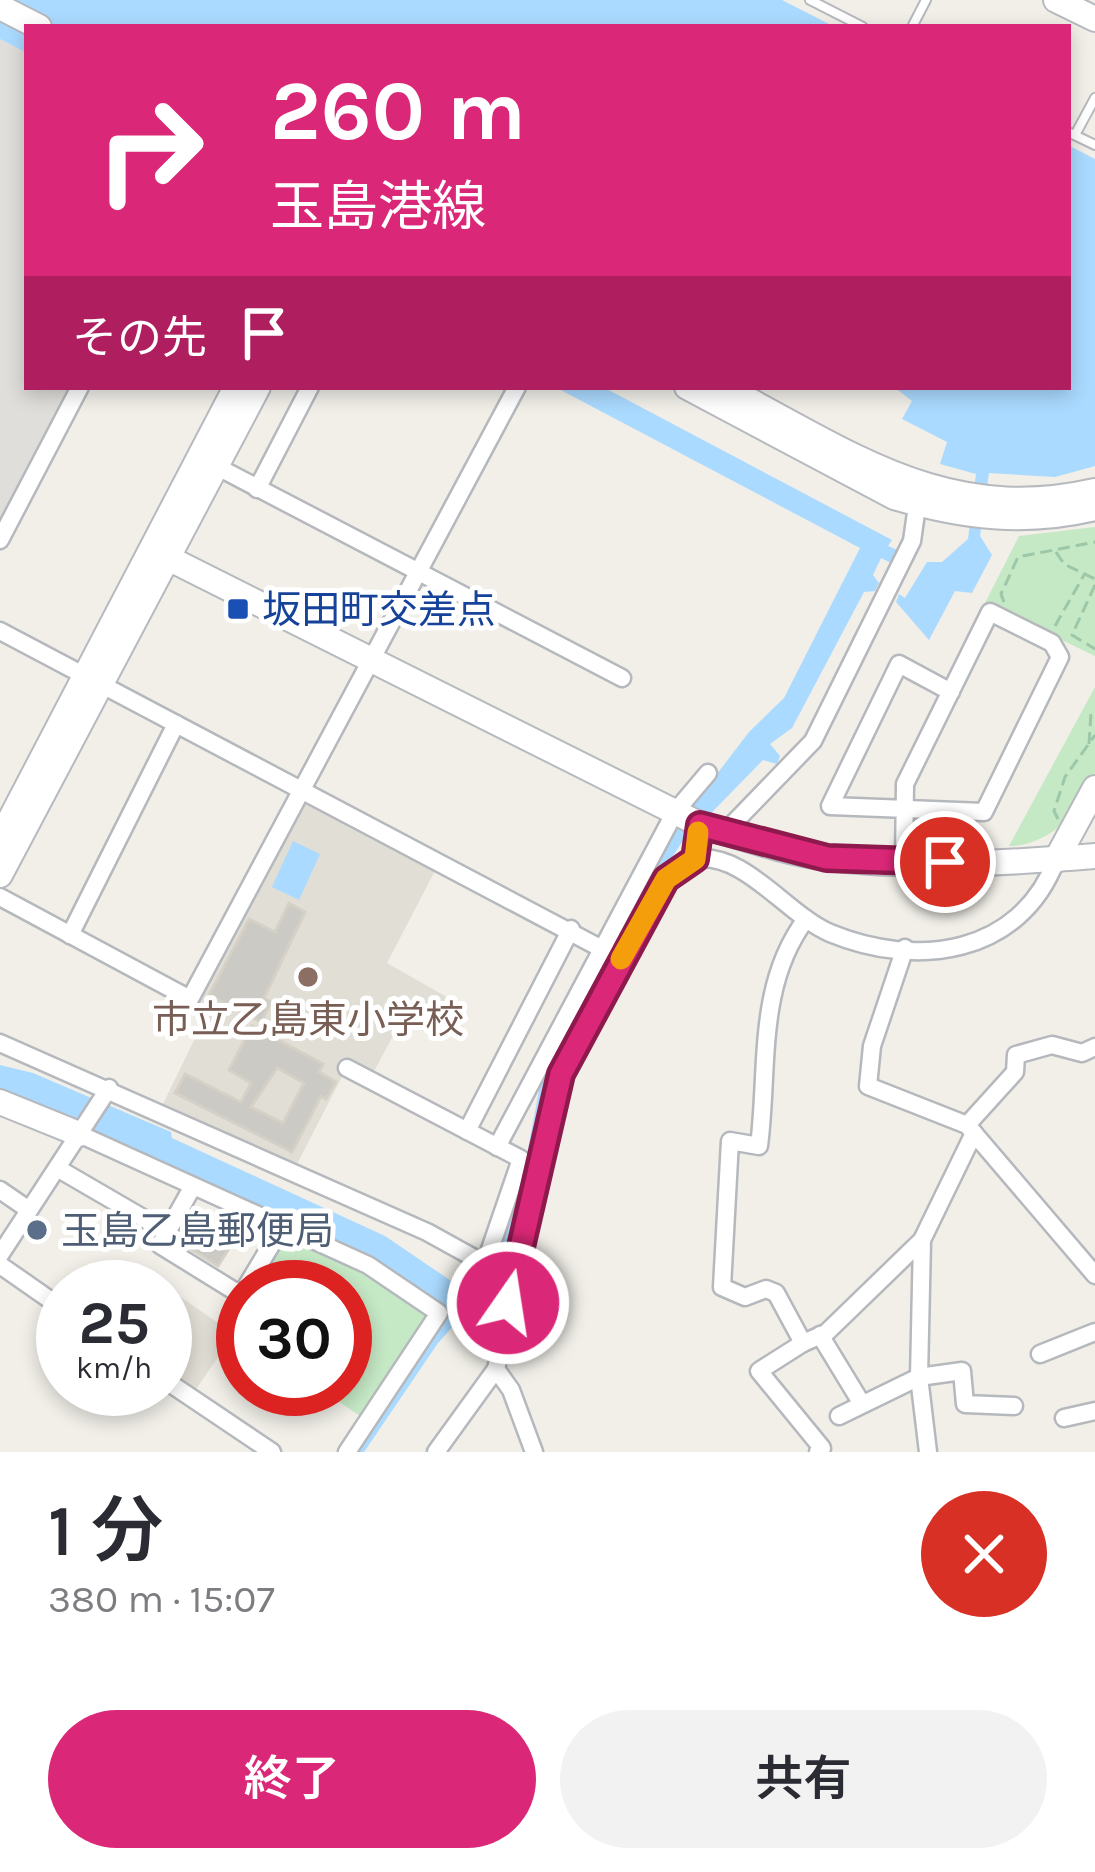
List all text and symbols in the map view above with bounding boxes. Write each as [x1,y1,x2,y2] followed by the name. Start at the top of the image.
[270,62,526,160] text: 260 m
[72,72,228,228] icon: right
[270,175,486,239] text: 玉島港線
[231,300,297,366] icon: arrive
[72,312,207,364] text: その先
[262,587,496,633] place label: 坂田町交差点
[225,596,251,622] marker: 坂田町交差点
[894,811,996,913] pin
[912,829,978,895] icon: arrive
[295,964,321,990] marker: 市立乙島東小学校
[152,997,464,1043] place label: 市立乙島東小学校
[61,1208,334,1254] place label: 玉島乙島郵便局
[24,1217,50,1243] marker: 玉島乙島郵便局
[445,1240,571,1366] position arrow
[216,1260,372,1416] speed limit sign: 30
[78,1288,150,1358] text: 25
[76,1350,152,1386] text: km/h
[48,1489,163,1573] text: 1 分
[921,1491,1047,1617] button: close
[48,1576,275,1622] text: 380 m · 15:07
[48,1710,536,1848] button: 終了
[560,1710,1047,1848] button: 共有

